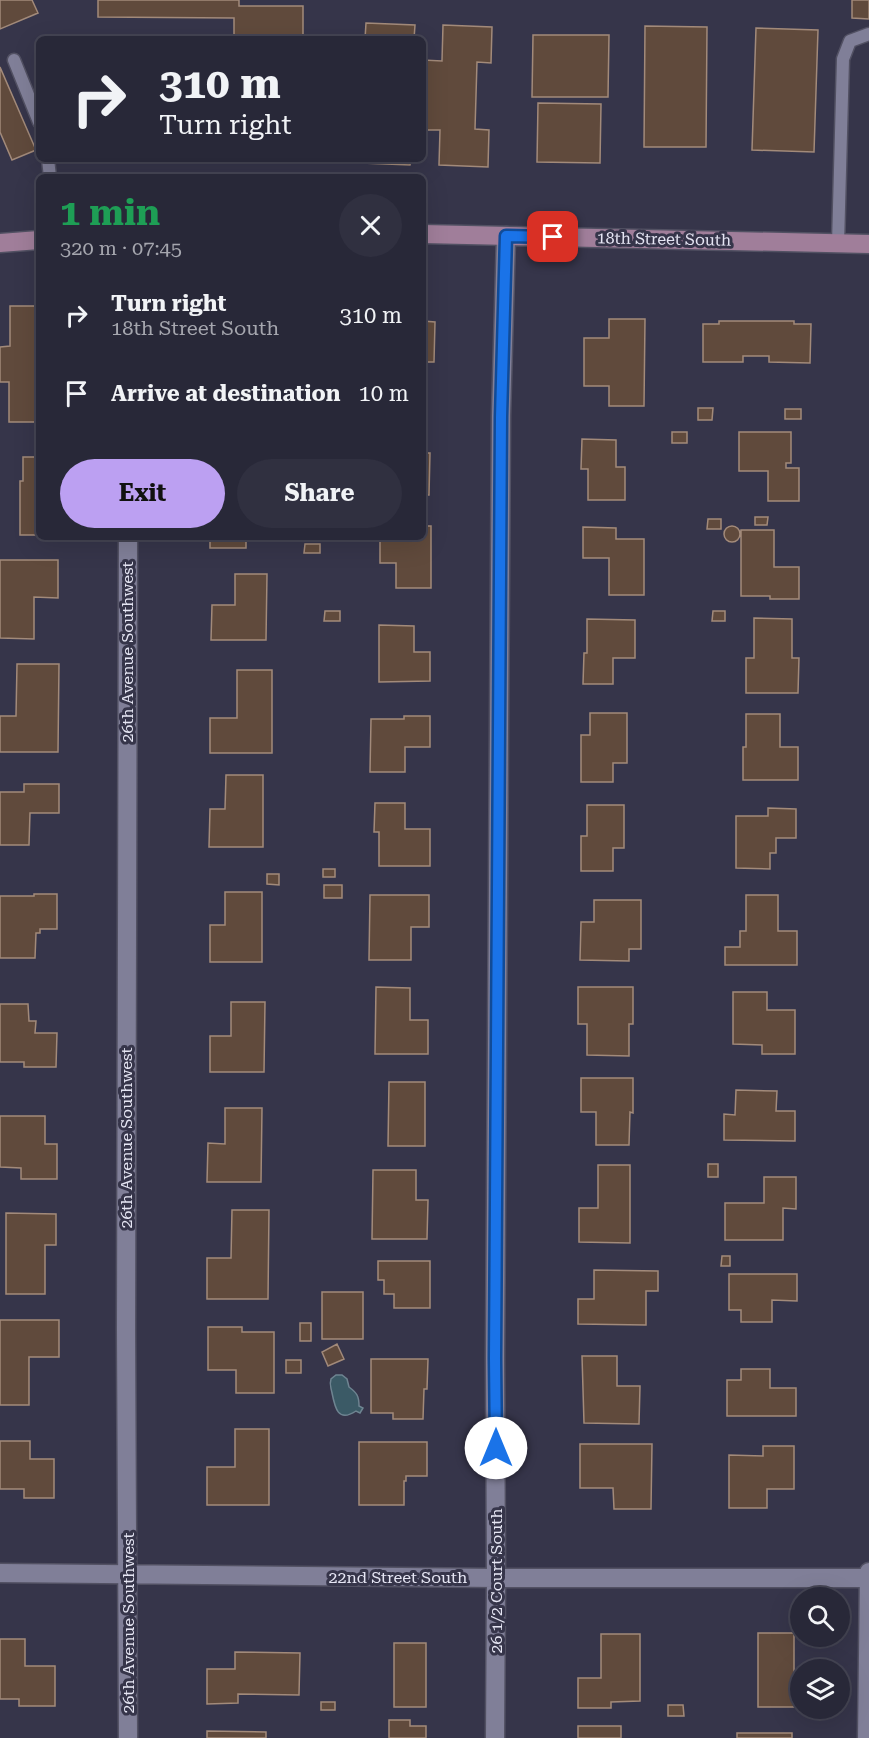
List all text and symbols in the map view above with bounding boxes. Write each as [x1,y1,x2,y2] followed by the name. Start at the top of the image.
[159,59,281,108] text: 310 m
[60,60,138,138] icon: right
[159,109,292,141] text: Turn right
[60,192,160,234] text: 1 min
[339,194,402,257] button: close
[527,211,578,262] pin
[536,220,569,253] icon: arrive
[597,228,731,250] street label: 18th Street South
[60,236,182,260] text: 320 m · 07:45
[111,291,226,316] text: Turn right
[60,299,93,332] icon: right
[339,303,402,328] text: 310 m
[111,316,279,340] text: 18th Street South
[60,377,93,410] icon: arrive
[111,381,340,406] text: Arrive at destination
[358,381,409,406] text: 10 m
[60,459,225,528] button: Exit
[237,459,402,528] button: Share
[118,561,137,743] street label: 26th Avenue Southwest
[117,1047,136,1229] street label: 26th Avenue Southwest
[464,1416,528,1480] position arrow
[487,1508,506,1654] street label: 26 1/2 Court South
[119,1532,138,1714] street label: 26th Avenue Southwest
[329,1568,467,1587] street label: 22nd Street South
[790,1587,850,1719] map controls
[790,1587,850,1647] button: search
[790,1659,850,1719] button: layers

